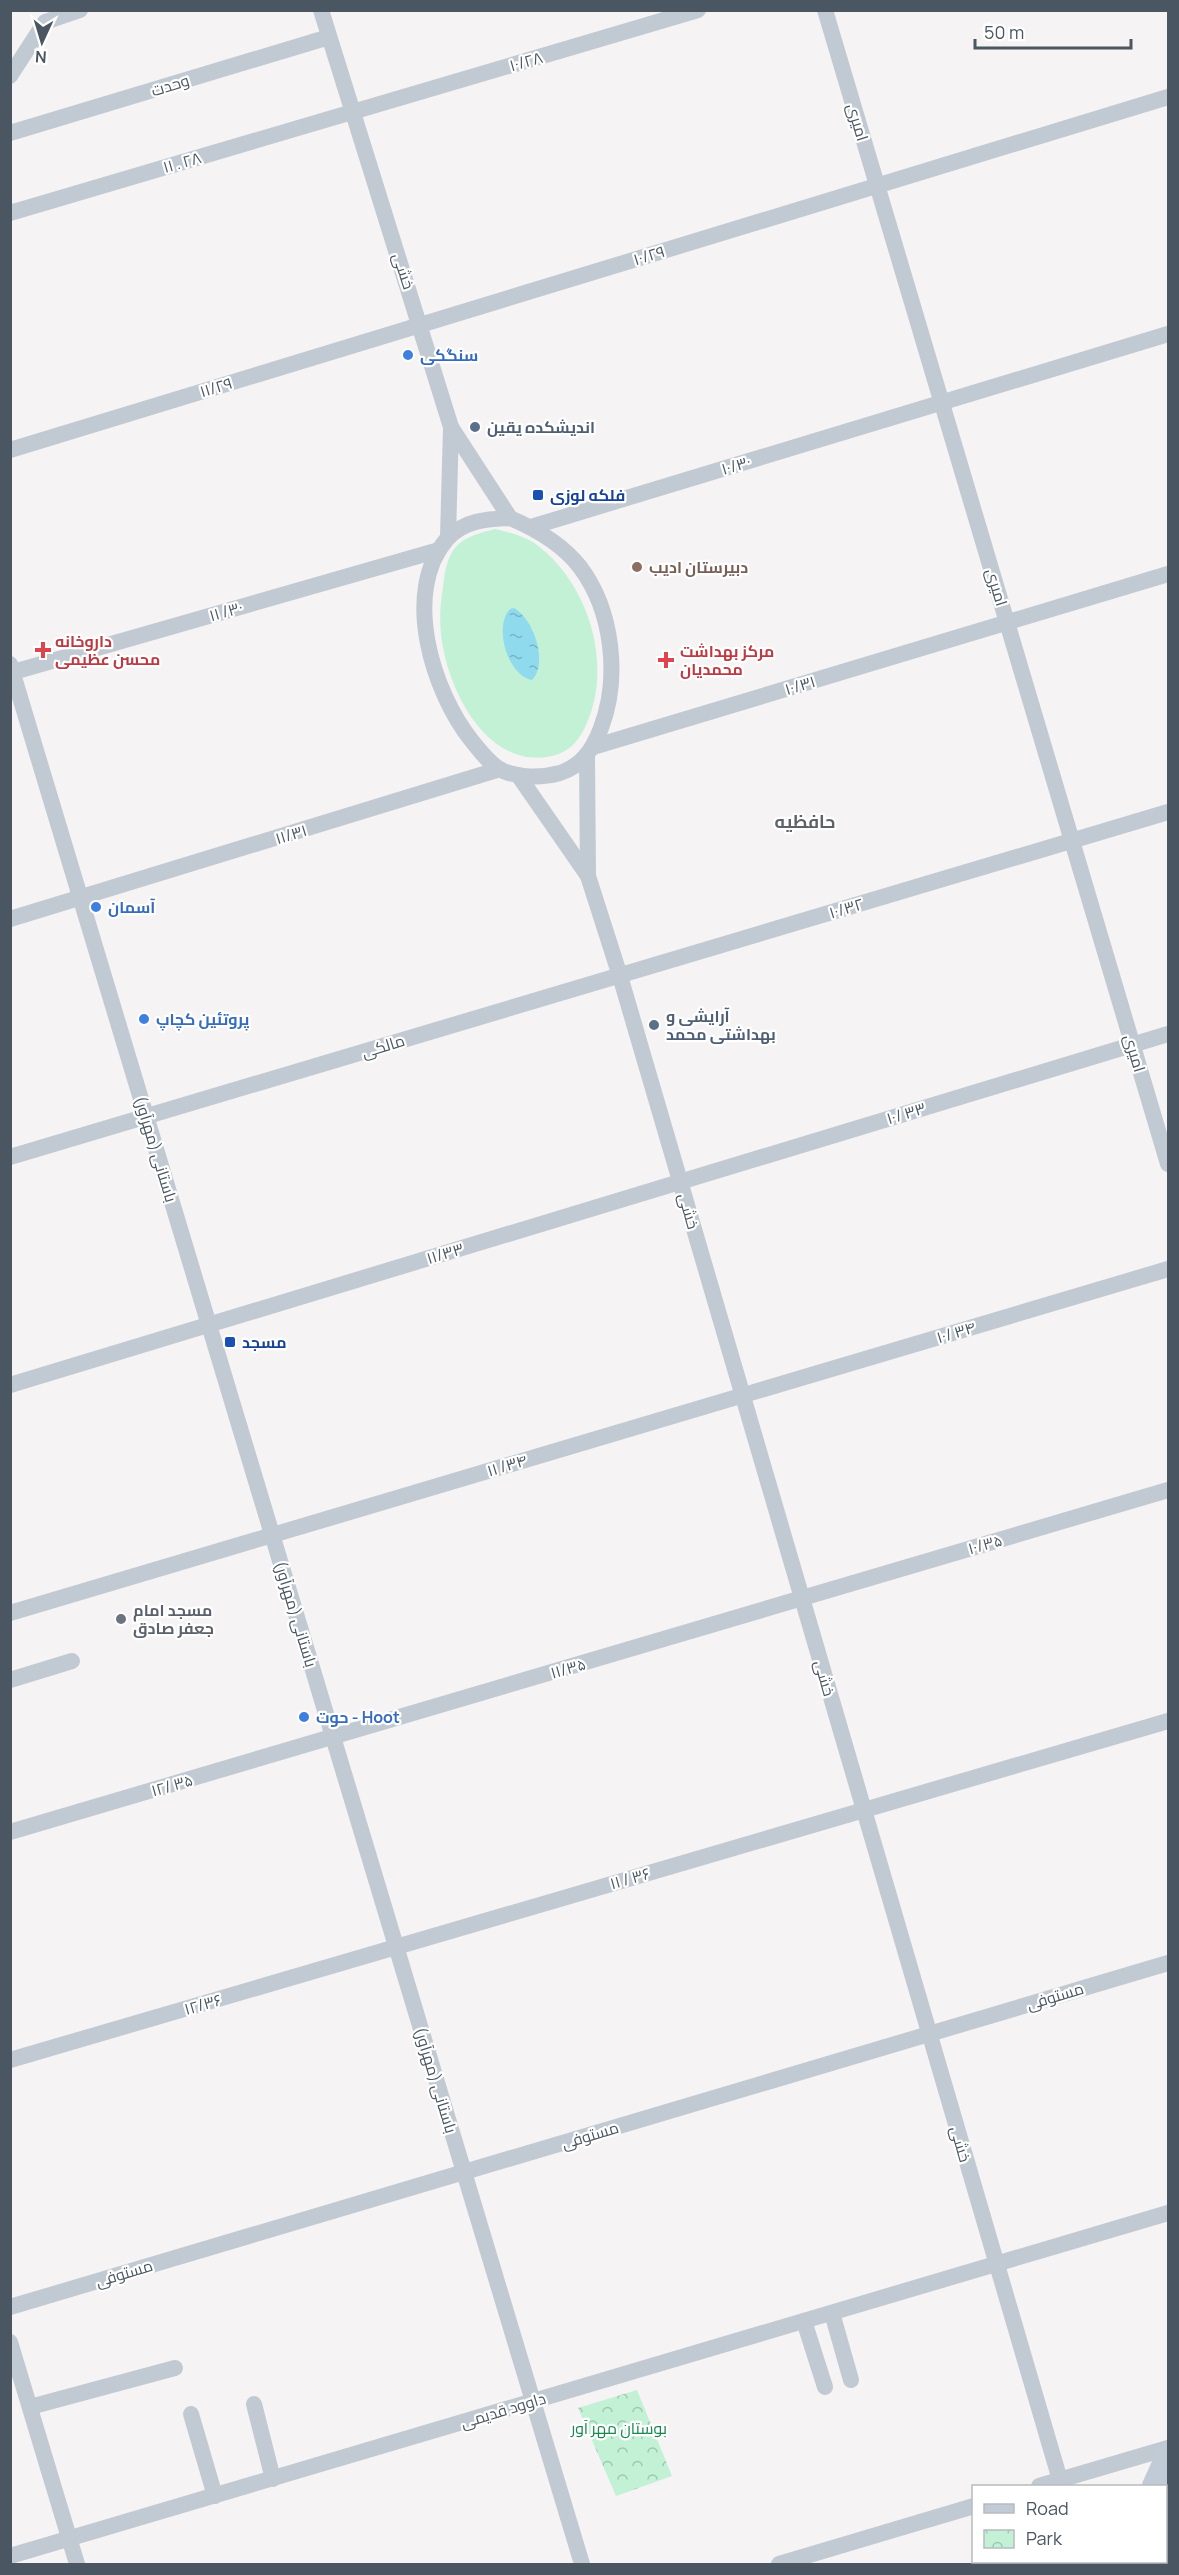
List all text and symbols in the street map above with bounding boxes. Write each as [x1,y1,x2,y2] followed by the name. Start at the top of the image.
[12,12,72,72] north arrow
[975,12,1131,50] scale bar
[984,20,1024,44] text: 50 m
[34,46,47,68] text: N
[507,46,545,76] street label: ۱۰/۲۸
[148,69,192,101] street label: وحدت
[842,100,874,144] street label: امیری
[160,146,204,178] street label: ۱۱ . ۲۸
[631,240,667,270] street label: ۱۰/۲۹
[388,250,420,292] street label: خشی
[420,344,478,366] place label: سنگکی
[401,348,415,362] marker: سنگکی
[197,372,235,402] street label: ۱۱/۲۹
[487,416,595,438] place label: اندیشکده یقین
[468,420,482,434] marker: اندیشکده یقین
[718,450,754,480] street label: ۱۰/۳۰
[550,484,625,506] place label: فلکه لوزی
[531,488,545,502] marker: فلکه لوزی
[649,556,748,578] place label: دبیرستان ادیب
[630,560,644,574] marker: دبیرستان ادیب
[981,565,1013,609] street label: امیری
[207,596,245,626] street label: ۱۱ /۳۰
[55,630,160,670] place label: داروخانه محسن عظیمی
[680,640,774,680] place label: مرکز بهداشت محمدیان
[36,643,50,657] marker: داروخانه محسن عظیمی
[657,651,675,669] marker: مرکز بهداشت محمدیان
[782,670,818,700] street label: ۱۰/۳۱
[775,809,835,833] district label: حافظیه
[273,819,309,849] street label: ۱۱/۳۱
[826,892,866,924] street label: ۱۰/۳۲
[108,896,155,918] place label: آسمان
[89,900,103,914] marker: آسمان
[666,1005,776,1045] place label: آرایشی و بهداشتی محمد
[156,1008,249,1031] place label: پروتئین کچاپ
[137,1012,151,1026] marker: پروتئین کچاپ
[647,1018,661,1032] marker: آرایشی و بهداشتی محمد
[359,1029,407,1063] street label: مالکی
[1119,1031,1151,1075] street label: امیری
[129,1093,183,1205] street label: باستانی (مهرآور)
[884,1097,928,1129] street label: ۱۰/ ۳۳
[673,1190,705,1232] street label: خشی
[424,1237,466,1269] street label: ۱۱/۳۳
[934,1316,978,1348] street label: ۱۰/ ۳۴
[242,1331,287,1353] place label: مسجد
[223,1335,237,1349] marker: مسجد
[484,1449,530,1481] street label: ۱۱ /۳۴
[965,1529,1005,1559] street label: ۱۰/۳۵
[269,1558,323,1670] street label: باستانی (مهرآور)
[133,1599,214,1639] place label: مسجد امام جعفر صادق
[114,1612,128,1626] marker: مسجد امام جعفر صادق
[548,1653,588,1683] street label: ۱۱/۳۵
[809,1657,841,1699] street label: خشی
[316,1706,400,1728] place label: حوت - Hoot
[297,1710,311,1724] marker: حوت - Hoot
[149,1769,195,1801] street label: ۱۲/ ۳۵
[607,1862,653,1894] street label: ۱۱ / ۳۶
[1024,1977,1086,2015] street label: مستوفی
[182,1988,224,2020] street label: ۱۲/۳۶
[409,2024,463,2136] street label: باستانی (مهرآور)
[559,2116,621,2154] street label: مستوفی
[945,2123,977,2165] street label: خشی
[93,2254,155,2292] street label: مستوفی
[458,2387,548,2433] street label: داوود قدیمی
[570,2417,667,2439] park label: بوستان مهر آور
[972,2485,1167,2563] legend
[1026,2496,1069,2520] text: Road
[1026,2526,1063,2550] text: Park

